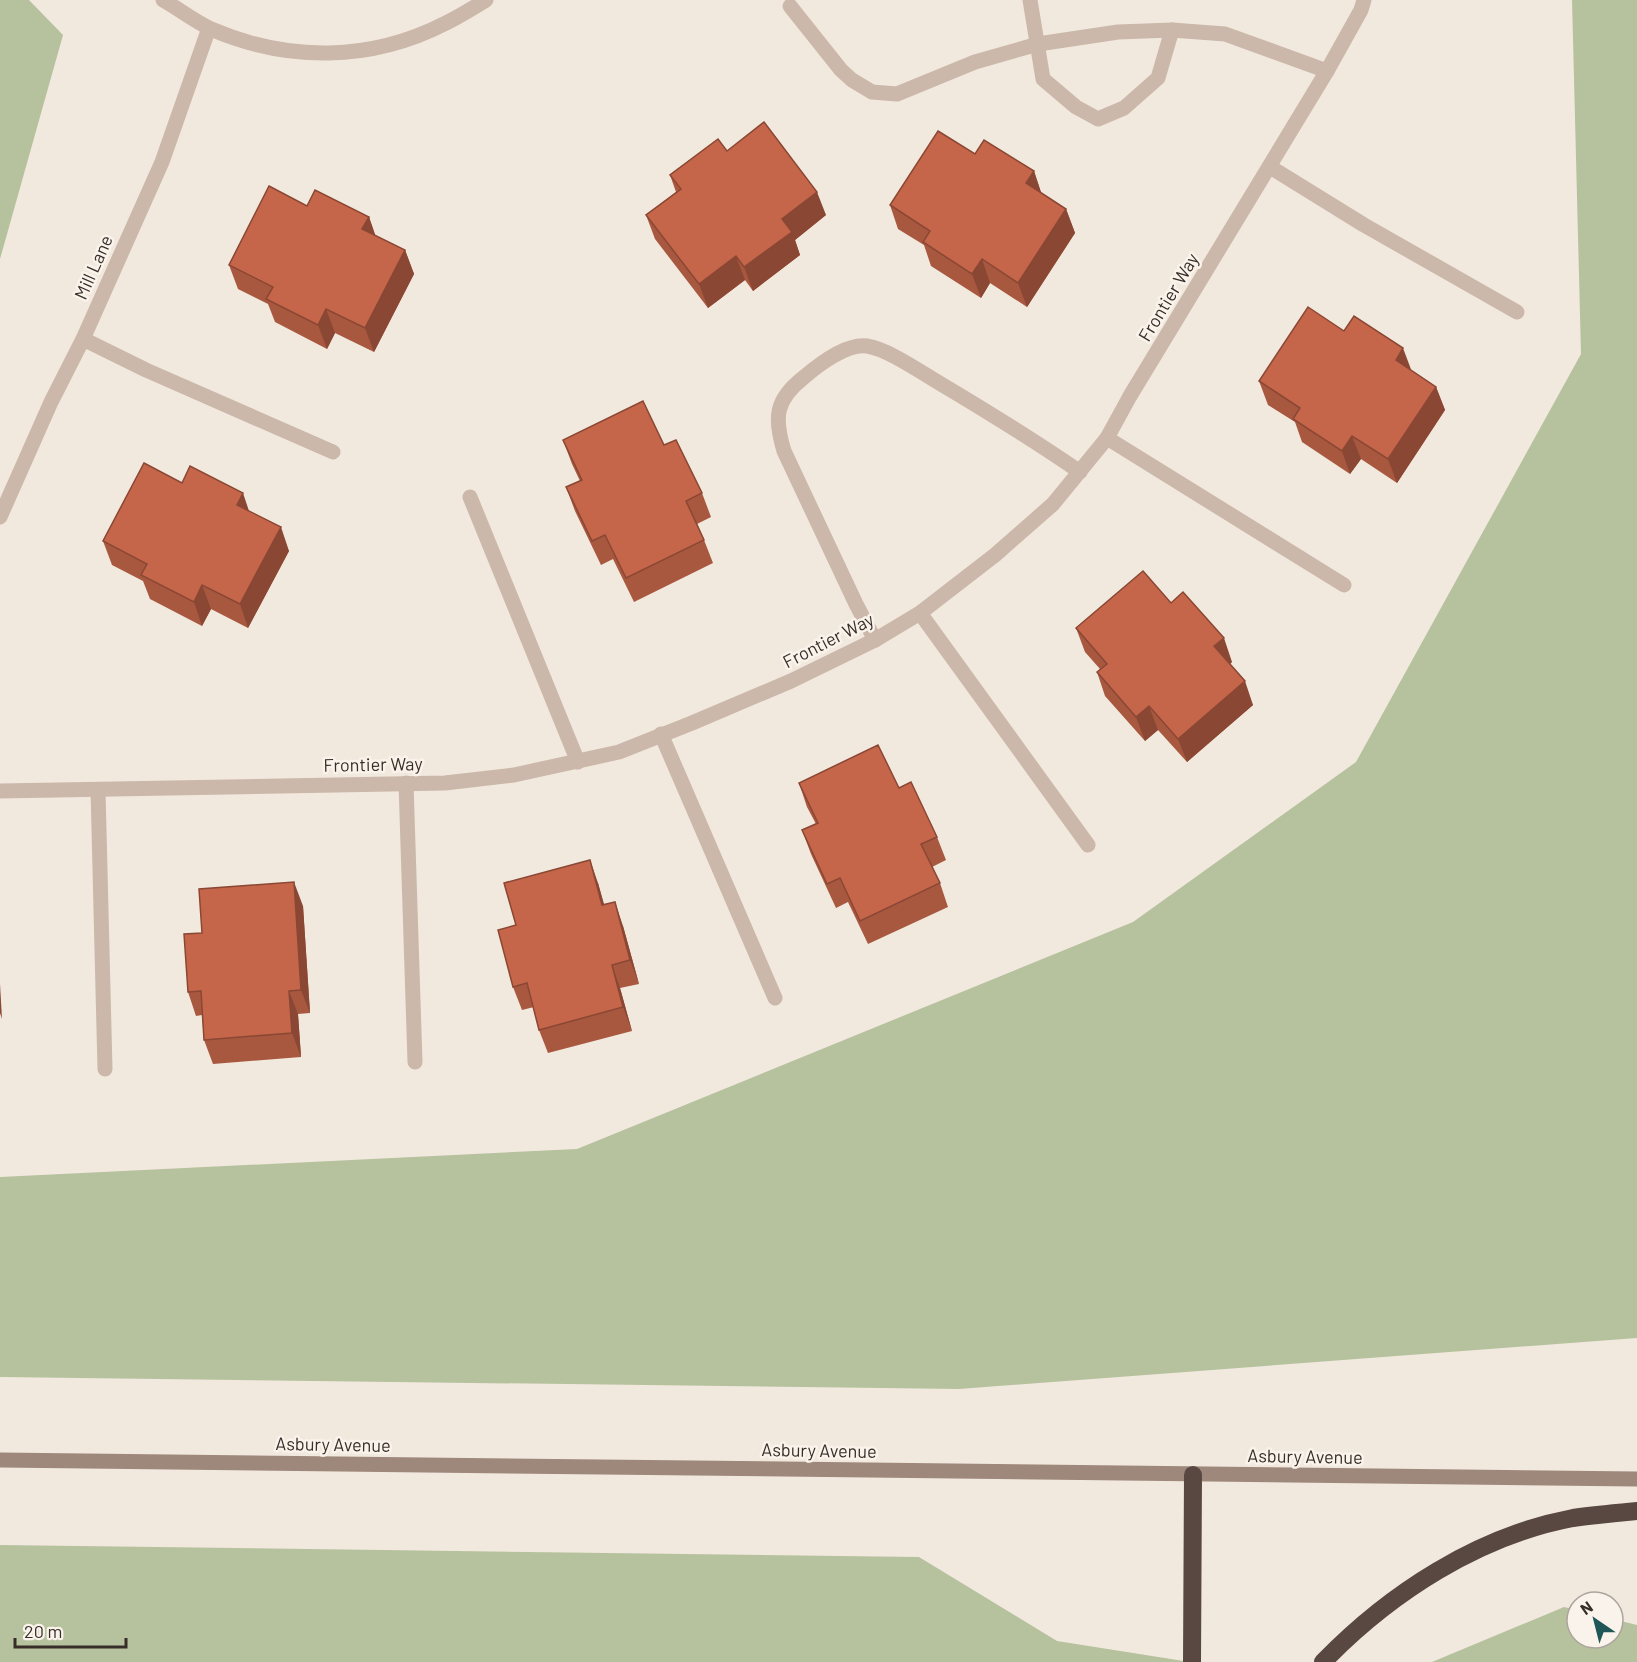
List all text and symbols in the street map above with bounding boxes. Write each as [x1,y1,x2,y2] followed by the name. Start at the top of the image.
[69,231,117,303] street label: Mill Lane
[1133,249,1203,345] street label: Frontier Way
[779,608,877,672] street label: Frontier Way
[323,752,423,776] street label: Frontier Way
[275,1432,391,1456] street label: Asbury Avenue
[761,1438,877,1462] street label: Asbury Avenue
[1247,1444,1363,1468] street label: Asbury Avenue
[1565,1590,1625,1650] north arrow
[1576,1596,1596,1618] text: N
[15,1611,126,1649] scale bar
[24,1620,62,1642] text: 20 m

